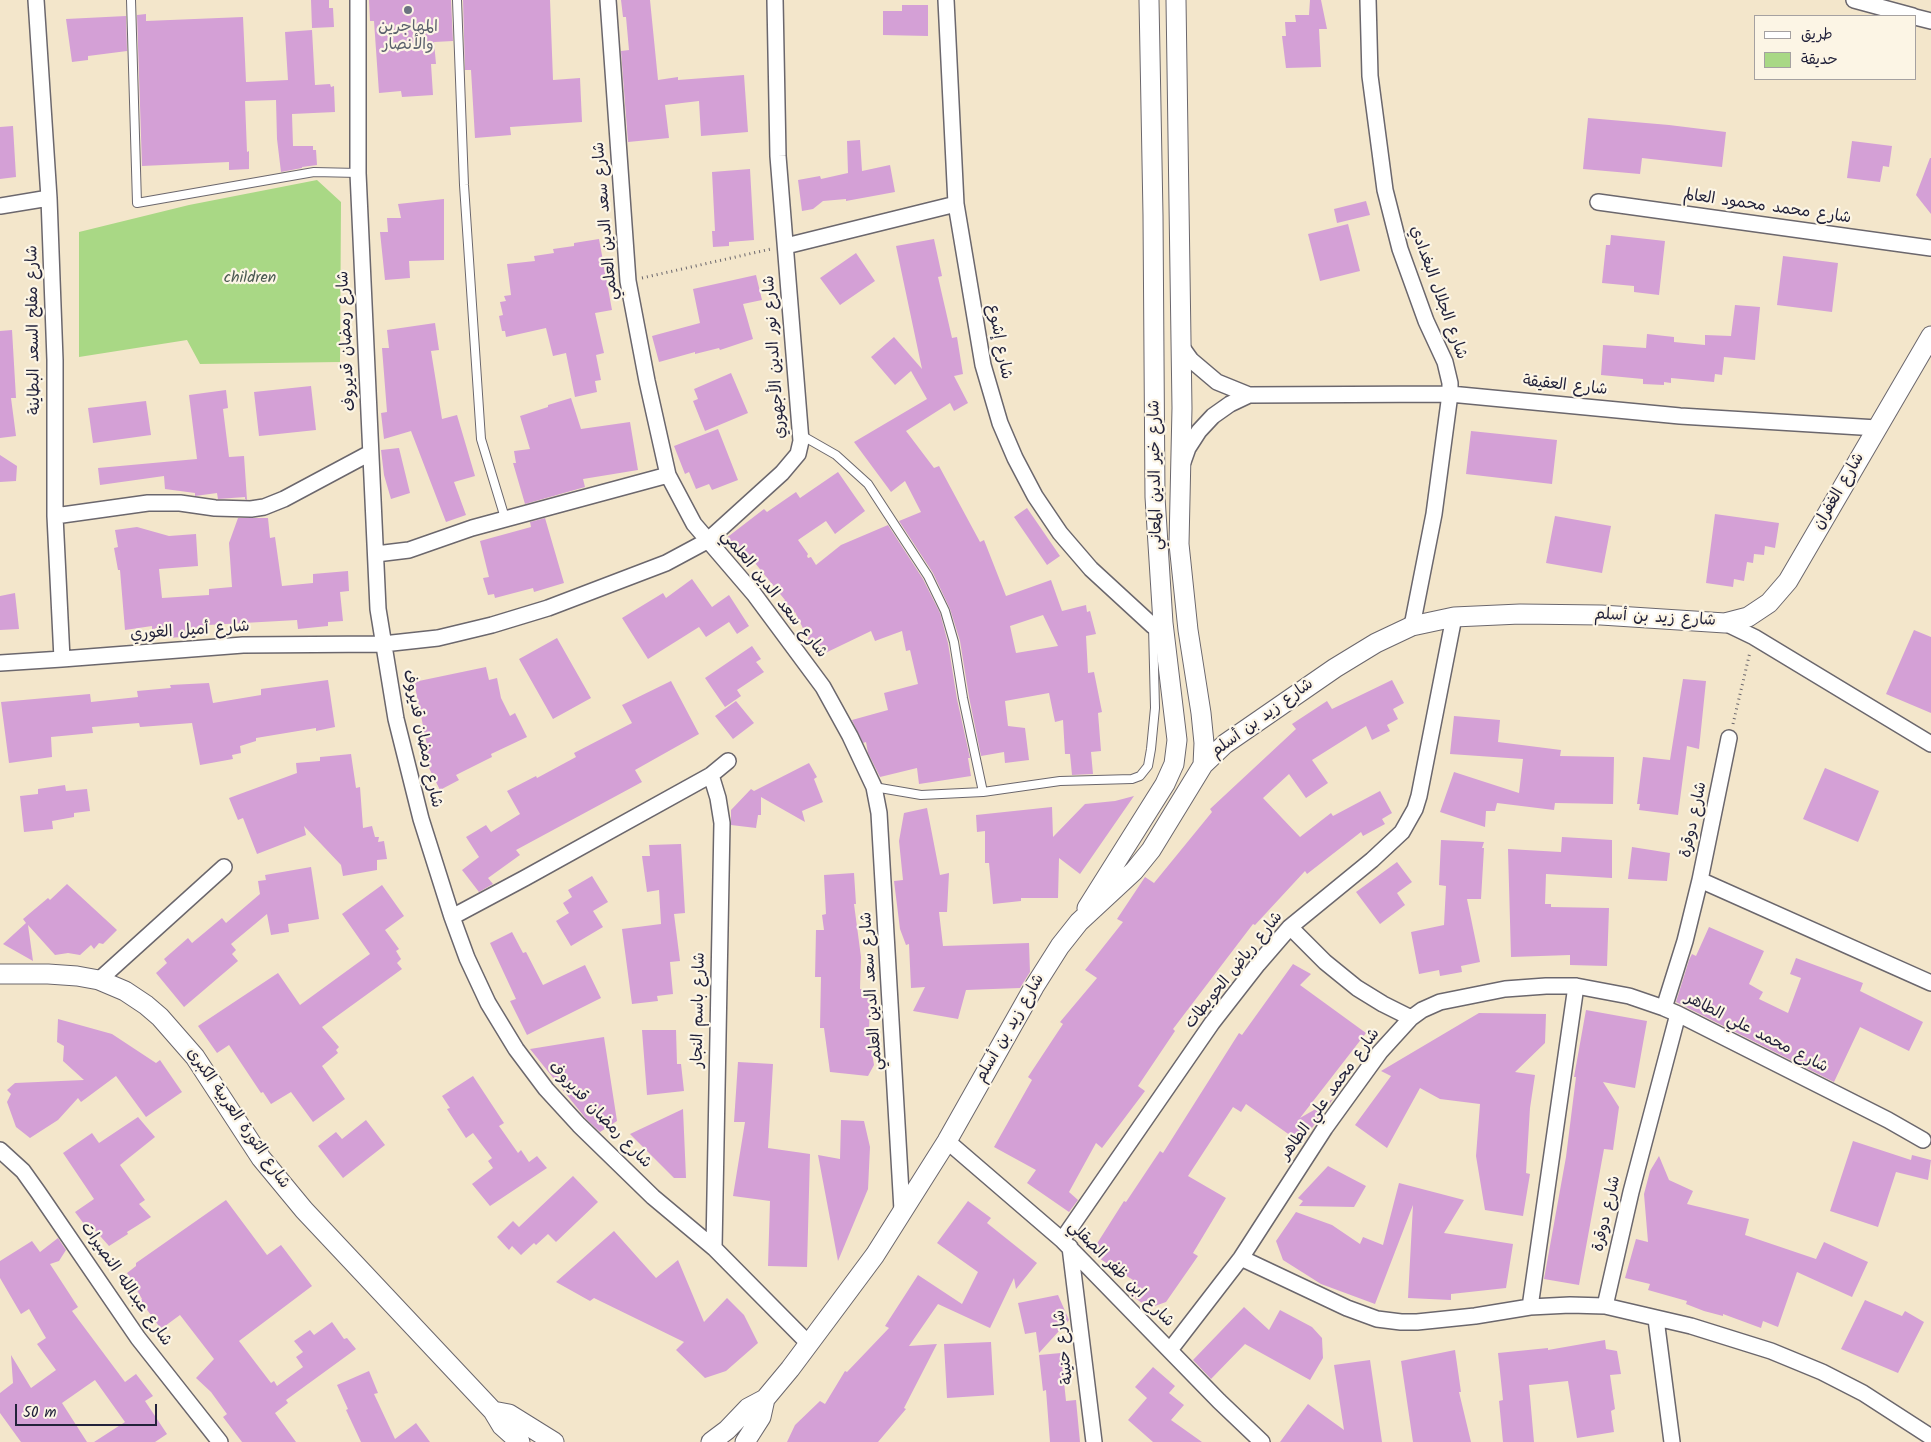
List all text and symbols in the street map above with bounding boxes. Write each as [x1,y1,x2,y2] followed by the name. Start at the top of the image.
[402,4,414,16] marker: المهاجرين والأنصار
[1754,15,1916,80] legend
[378,18,438,56] place label: المهاجرين والأنصار
[1801,23,1833,47] text: طريق
[1801,48,1838,72] text: حديقة
[591,141,623,301] street label: شارع سعد الدين العلمي
[1682,187,1852,229] street label: شارع محمد محمود العالم
[1404,223,1470,363] street label: شارع الجلال البغدادي
[24,245,46,415] street label: شارع مفلح السعد البطاينة
[224,269,276,289] park label: children
[335,270,361,412] street label: شارع رمضان قديروف
[761,275,791,439] street label: شارع نور الدين الأجهوري
[981,303,1015,381] street label: شارع إشوع
[1522,373,1608,401] street label: شارع العقيقة
[1146,400,1168,550] street label: شارع خير الدين المعاني
[1810,450,1870,534] street label: شارع الغفران
[716,527,830,663] street label: شارع سعد الدين العلمي
[1594,606,1716,632] street label: شارع زيد بن أسلم
[130,618,250,646] street label: شارع أميل الغوري
[397,668,445,810] street label: شارع رمضان قديروف
[1208,675,1318,763] street label: شارع زيد بن أسلم
[1678,780,1712,860] street label: شارع دوقرة
[1182,909,1288,1033] street label: شارع رياض الحويطات
[858,911,888,1071] street label: شارع سعد الدين العلمي
[689,952,711,1068] street label: شارع باسم النجار
[972,972,1050,1086] street label: شارع زيد بن أسلم
[1681,990,1831,1078] street label: شارع محمد علي الطاهر
[1277,1025,1385,1165] street label: شارع محمد علي الطاهر
[181,1045,293,1193] street label: شارع الثورة العربية الكبرى
[543,1059,655,1173] street label: شارع رمضان قديروف
[1590,1174,1626,1254] street label: شارع دوقرة
[1063,1218,1177,1332] street label: شارع ابن ظفر الصقلي
[75,1219,175,1351] street label: شارع عبدالله النصيرات
[1051,1309,1079,1385] street label: شارع حنينة
[18,1394,160,1426] scale bar
[23,1401,57,1425] text: 50 m

